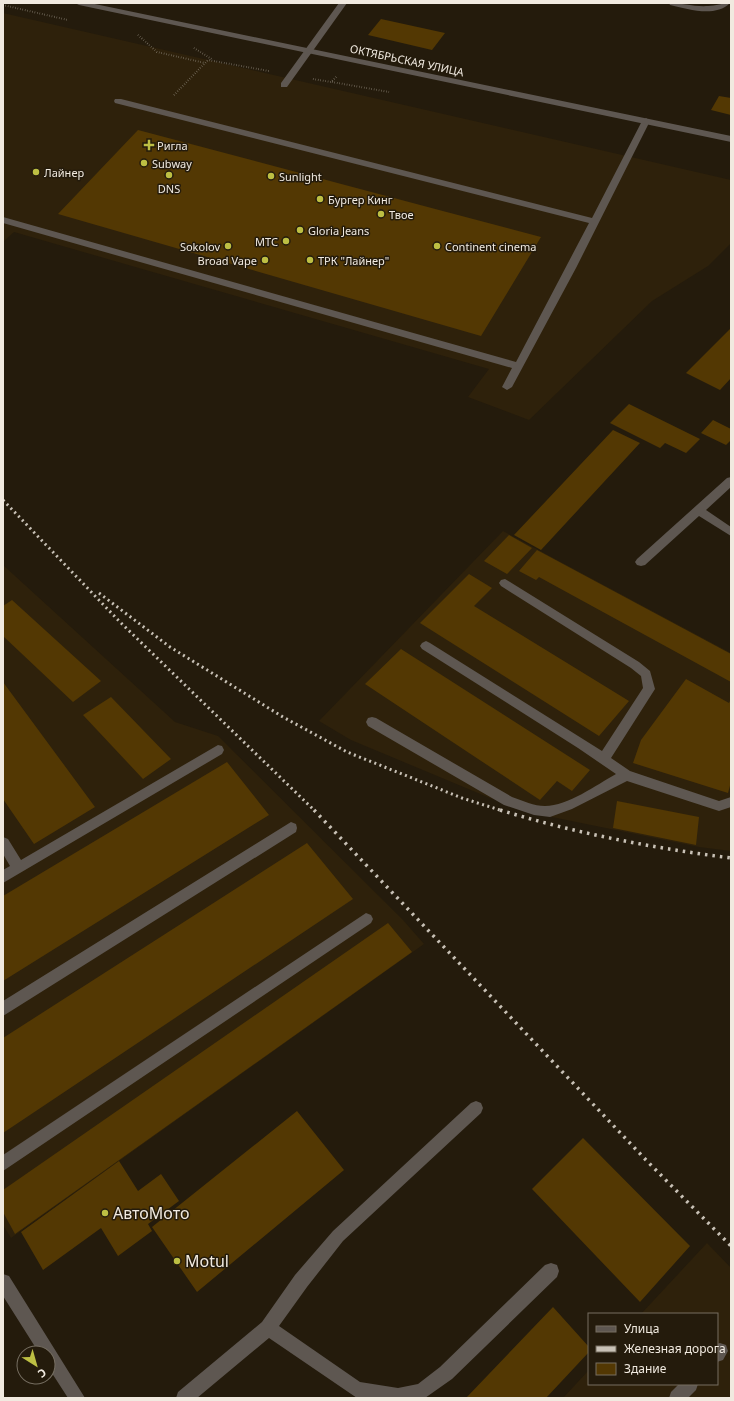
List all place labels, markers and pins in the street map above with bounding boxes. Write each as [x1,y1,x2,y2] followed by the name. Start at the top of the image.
[157,138,188,153] place label: Ригла
[144,140,154,150] marker: Ригла
[152,156,192,171] place label: Subway
[139,158,149,168] marker: Subway
[44,165,84,180] place label: Лайнер
[31,167,41,177] marker: Лайнер
[279,169,322,184] place label: Sunlight
[164,170,174,180] marker: DNS
[266,171,276,181] marker: Sunlight
[158,181,180,196] place label: DNS
[328,192,393,207] place label: Бургер Кинг
[315,194,325,204] marker: Бургер Кинг
[389,207,414,222] place label: Твое
[376,209,386,219] marker: Твое
[308,223,369,238] place label: Gloria Jeans
[295,225,305,235] marker: Gloria Jeans
[255,234,278,249] place label: МТС
[281,236,291,246] marker: МТС
[180,239,220,254] place label: Sokolov
[445,239,536,254] place label: Continent cinema
[223,241,233,251] marker: Sokolov
[432,241,442,251] marker: Continent cinema
[198,253,257,268] place label: Broad Vape
[318,253,389,268] place label: ТРК "Лайнер"
[260,255,270,265] marker: Broad Vape
[305,255,315,265] marker: ТРК "Лайнер"
[113,1202,190,1224] place label: АвтоМото
[100,1208,110,1218] marker: АвтоМото
[185,1250,229,1272] place label: Motul
[172,1256,182,1266] marker: Motul

